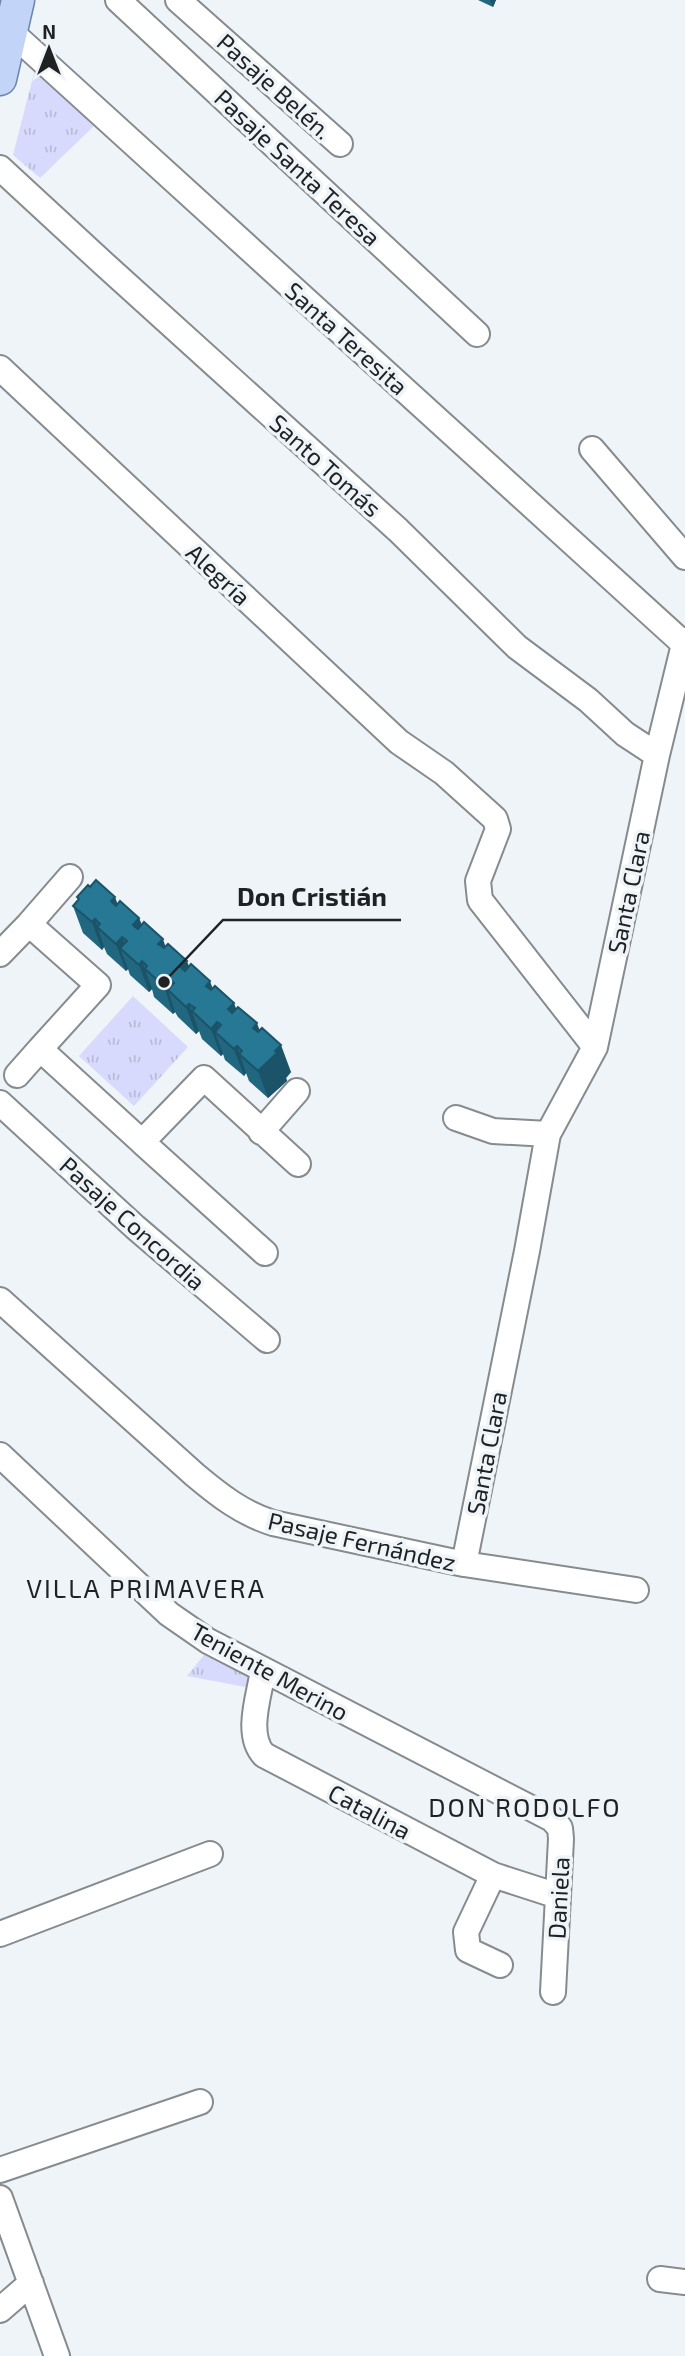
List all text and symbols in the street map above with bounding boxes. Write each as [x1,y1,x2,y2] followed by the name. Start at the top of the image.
[14,14,84,84] north arrow
[42,20,56,43] text: N
[212,27,338,145] street label: Pasaje Belén.
[209,83,387,251] street label: Pasaje Santa Teresa
[280,276,414,400] street label: Santa Teresita
[264,408,388,522] street label: Santo Tomás
[181,537,257,611] street label: Alegría
[601,828,655,956] street label: Santa Clara
[223,873,401,920] callout: Don Cristián
[237,880,387,911] text: Don Cristián
[54,1150,212,1296] street label: Pasaje Concordia
[460,1389,512,1517] street label: Santa Clara
[265,1505,459,1577] street label: Pasaje Fernández
[26,1572,266,1603] district label: VILLA PRIMAVERA
[186,1616,354,1726] street label: Teniente Merino
[324,1777,416,1845] street label: Catalina
[428,1791,622,1822] district label: DON RODOLFO
[541,1856,575,1940] street label: Daniela

